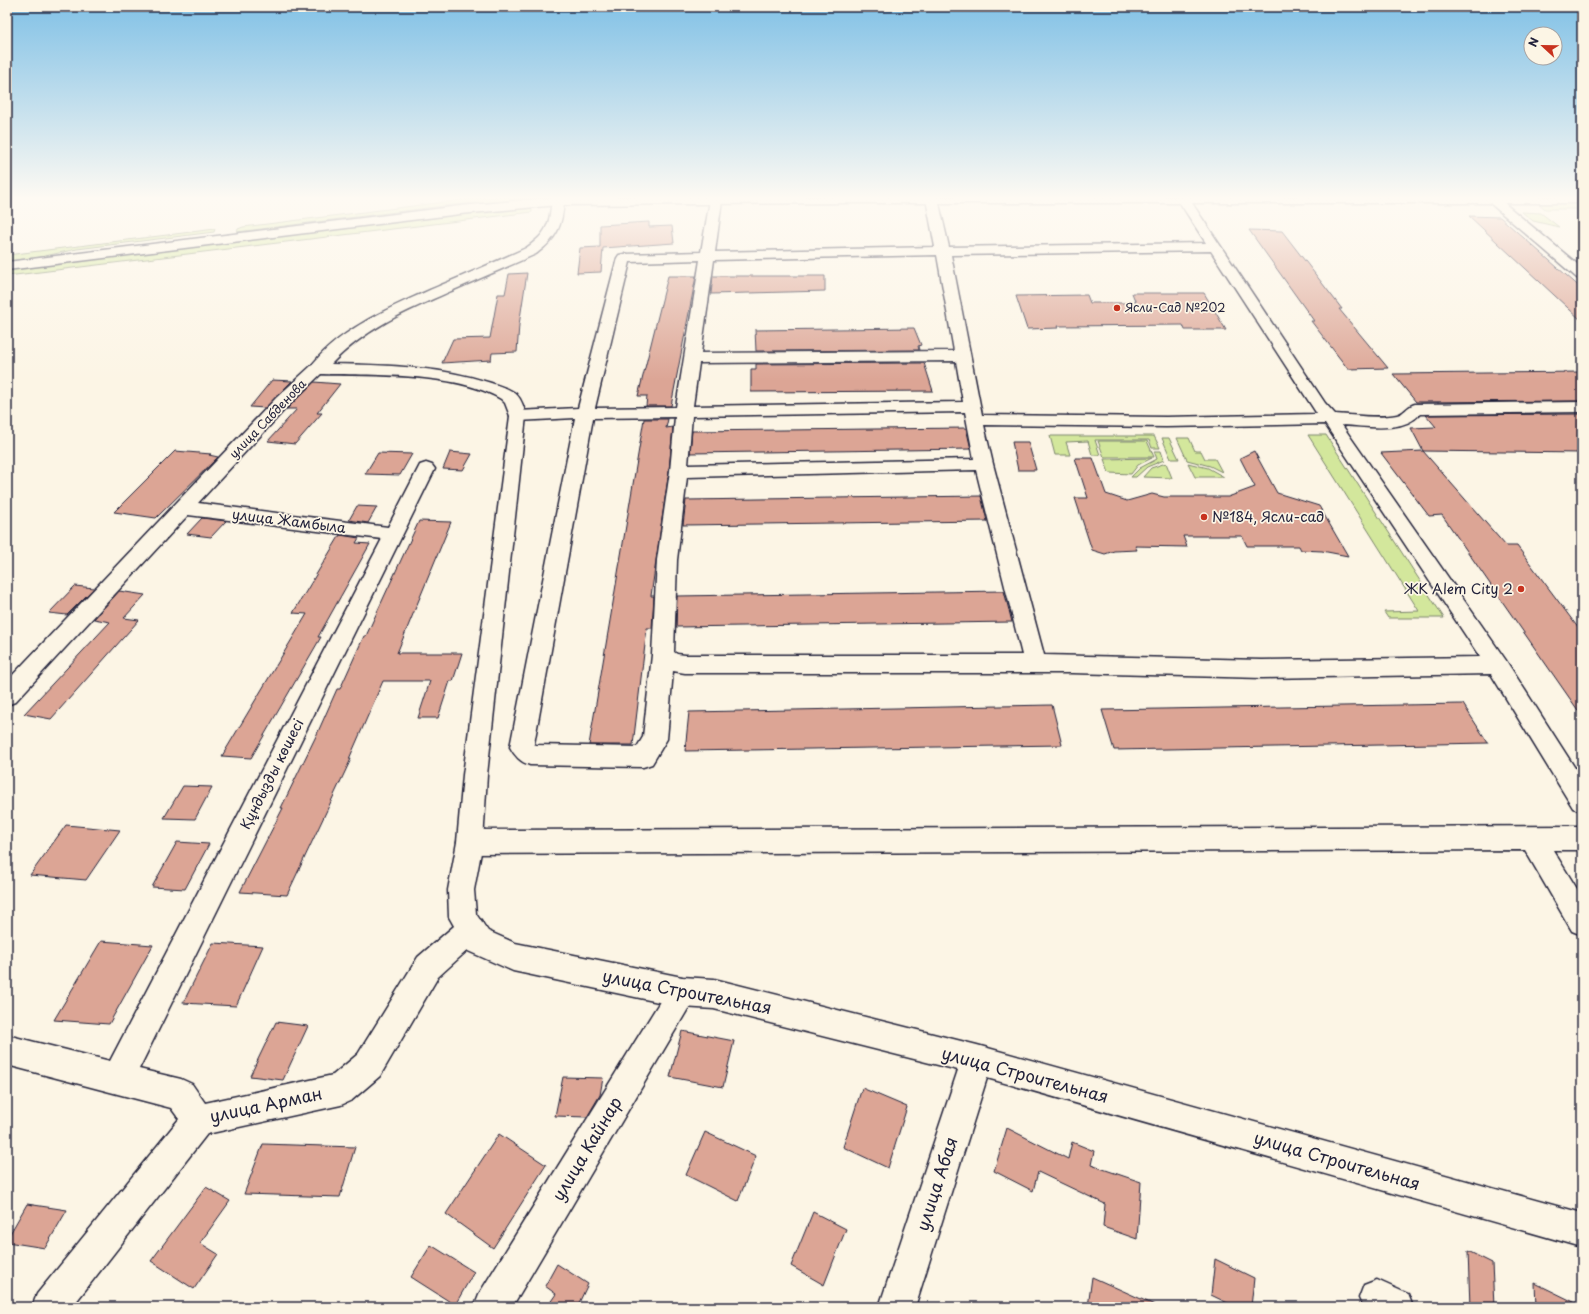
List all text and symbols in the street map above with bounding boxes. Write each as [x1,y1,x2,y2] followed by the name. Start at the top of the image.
[1523,26,1563,66] north arrow
[1524,35,1543,49] text: N
[1125,298,1225,316] place label: Ясли-Сад №202
[1112,303,1122,313] marker: Ясли-Сад №202
[225,374,310,462] street label: улица Сабденова
[231,503,347,538] street label: улица Жамбыла
[1212,506,1324,527] place label: №184, Ясли-сад
[1199,512,1209,522] marker: №184, Ясли-сад
[1403,578,1513,599] place label: ЖК Alem City 2
[1516,584,1526,594] marker: ЖК Alem City 2
[235,715,309,833] street label: Құндызды көшесі
[600,962,774,1020] street label: улица Строительная
[939,1039,1112,1109] street label: улица Строительная
[207,1079,324,1129] street label: улица Арман
[545,1091,628,1206] street label: улица Кайнар
[1251,1124,1423,1196] street label: улица Строительная
[909,1133,963,1234] street label: улица Абая

